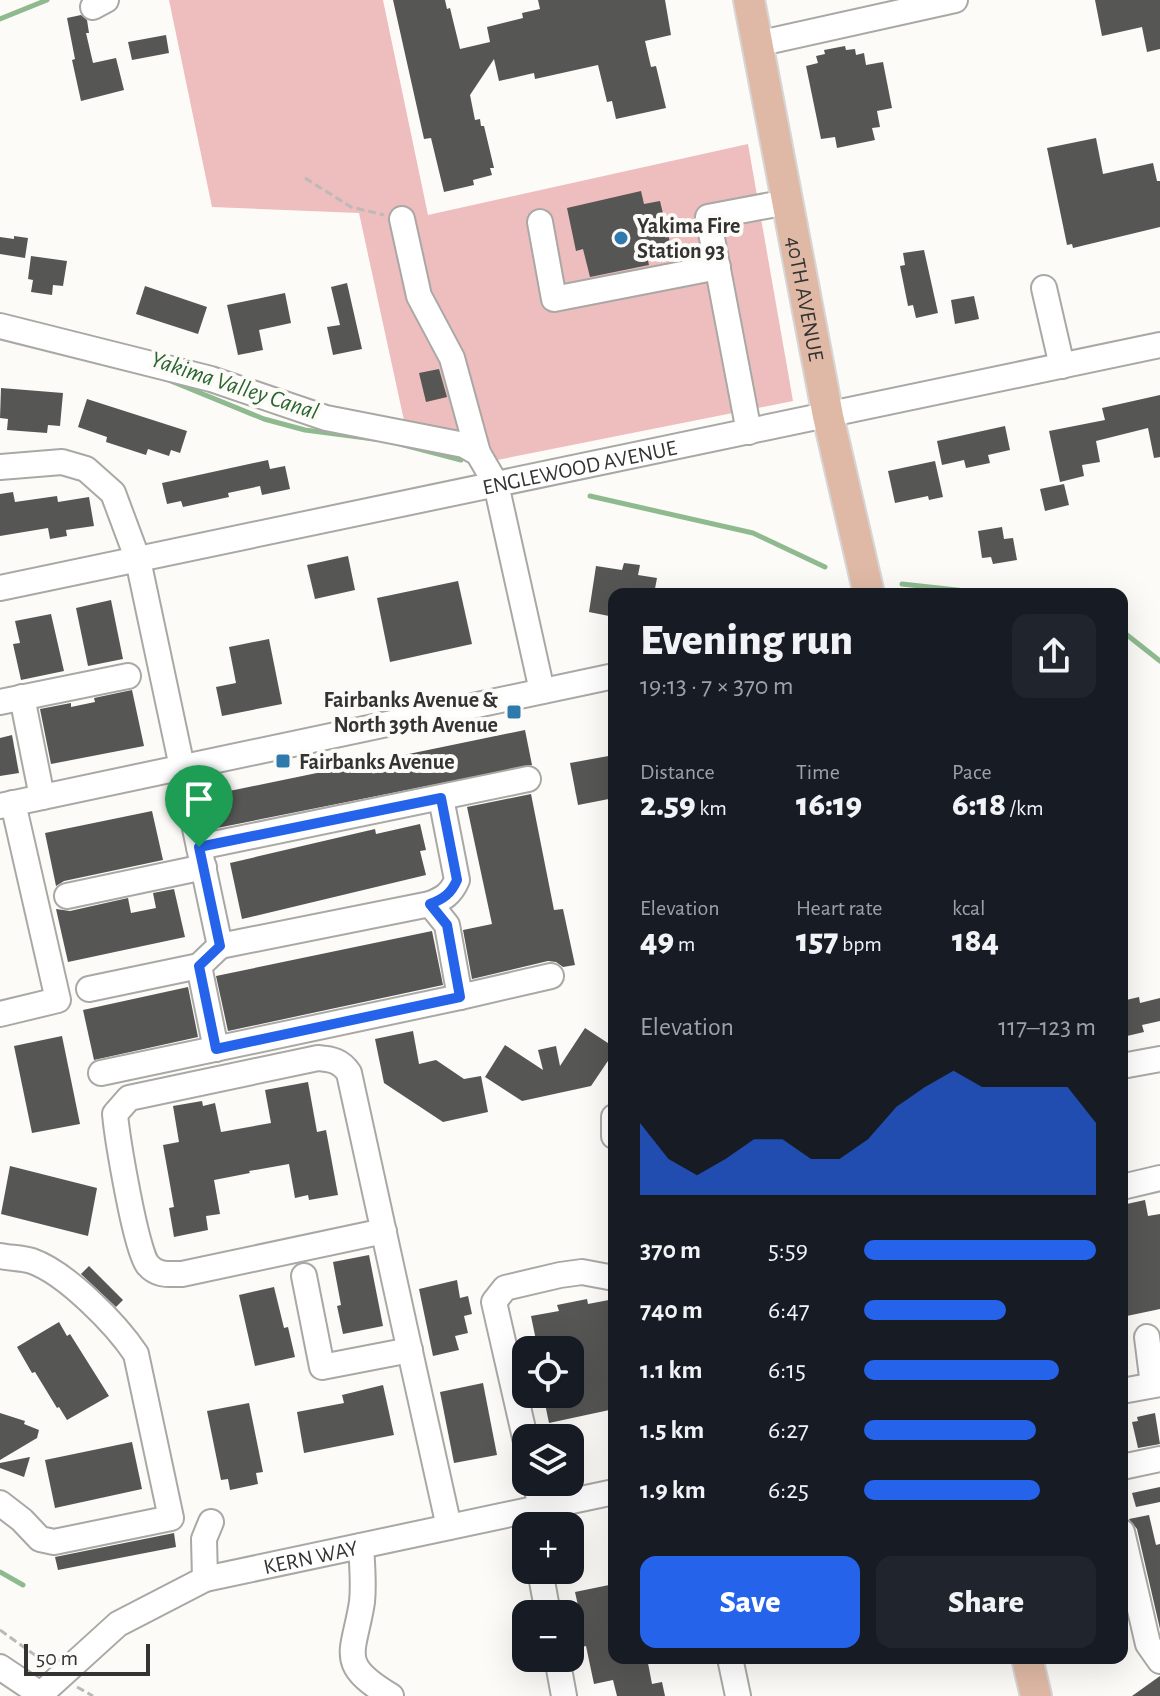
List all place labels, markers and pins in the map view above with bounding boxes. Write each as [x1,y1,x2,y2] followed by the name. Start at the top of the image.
[637,215,741,262] place label: Yakima Fire Station 93
[612,229,630,247] marker: Yakima Fire Station 93
[323,689,498,736] place label: Fairbanks Avenue & North 39th Avenue
[505,703,523,721] marker: Fairbanks Avenue & North 39th Avenue
[299,751,455,773] place label: Fairbanks Avenue
[274,752,292,770] marker: Fairbanks Avenue
[165,765,233,847] pin

